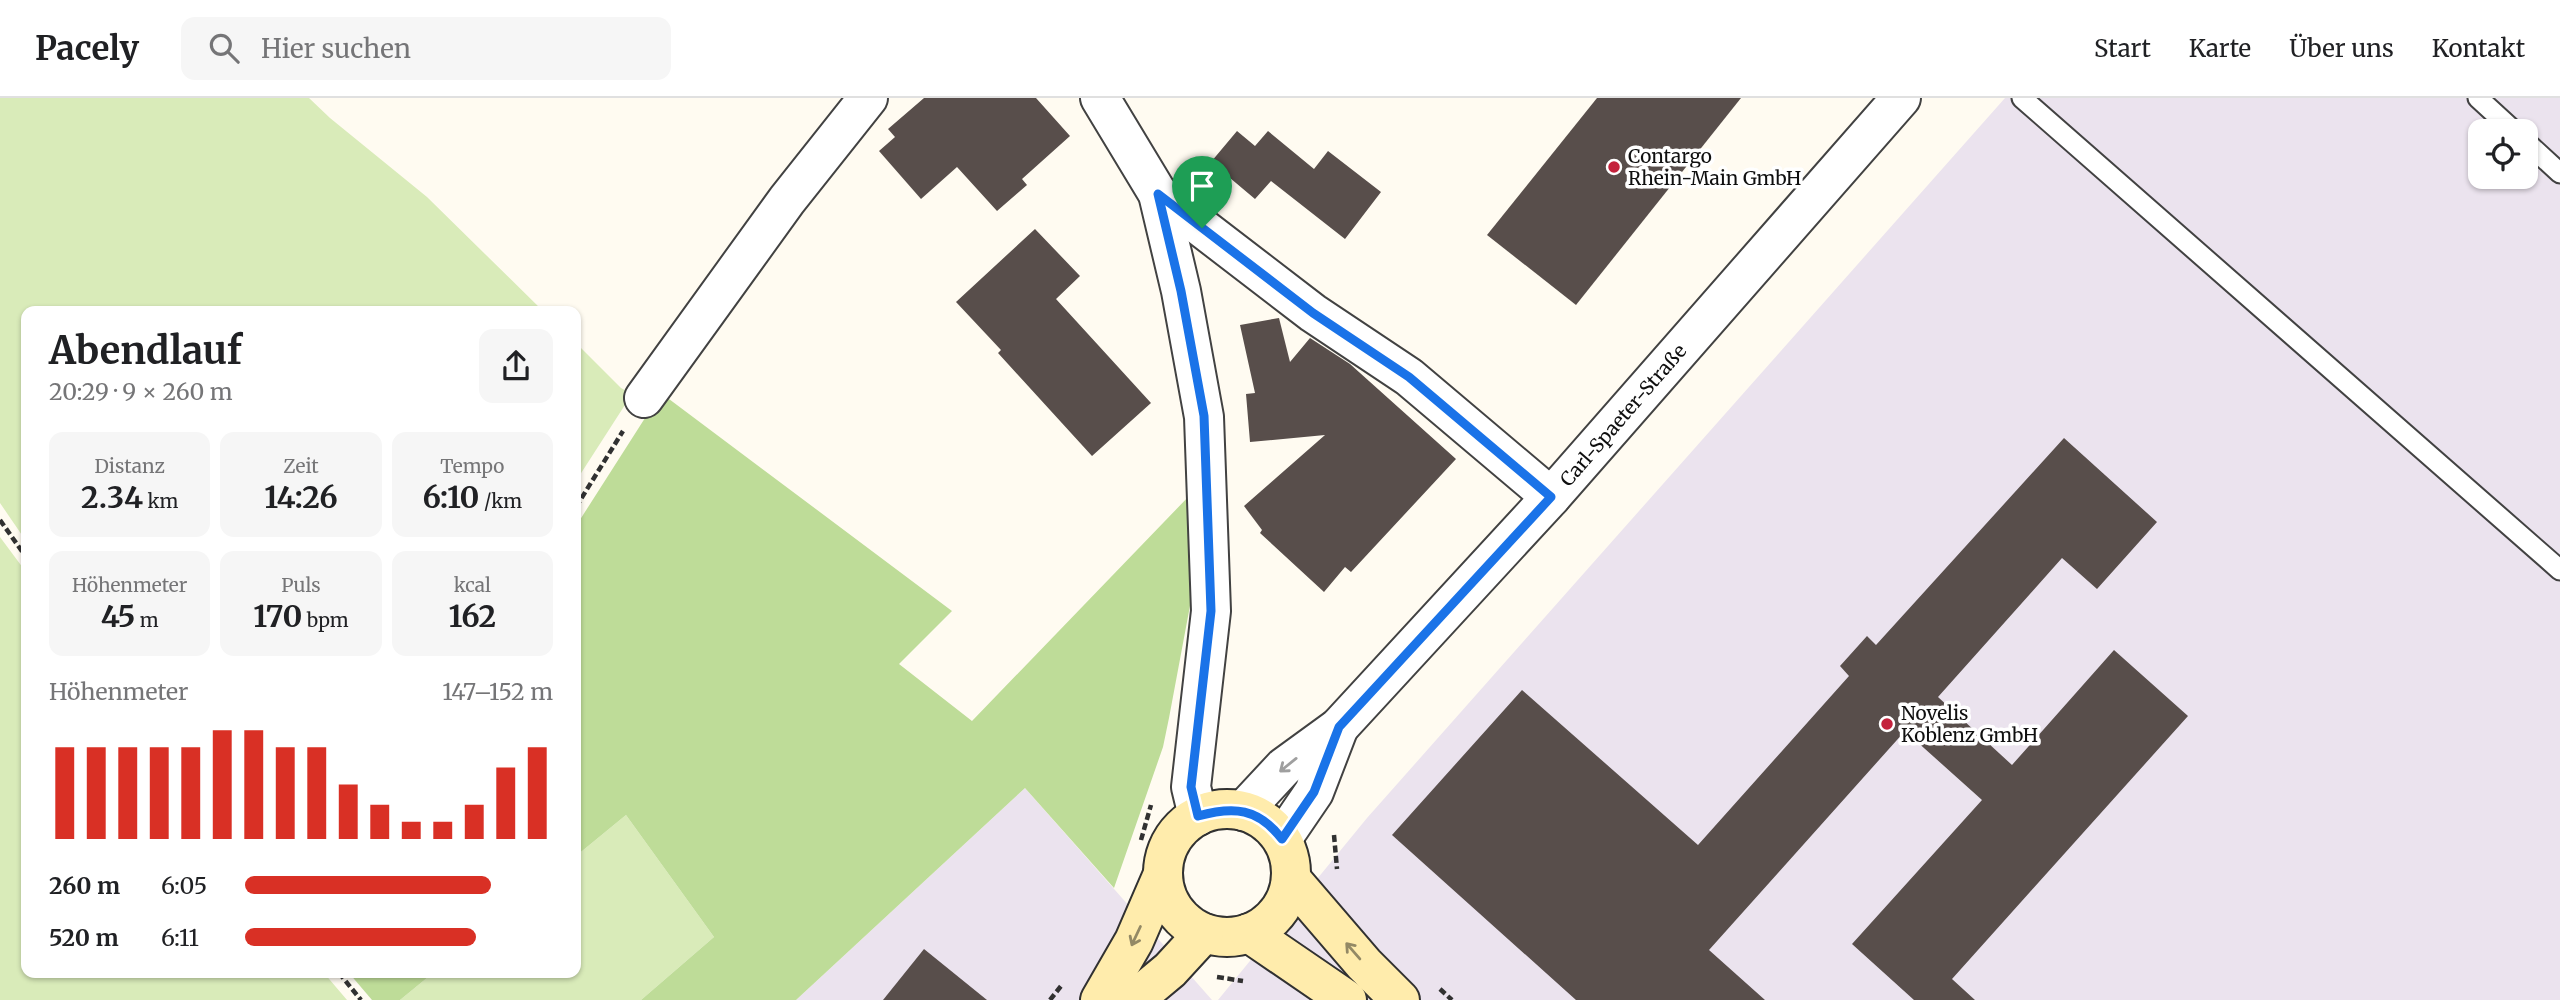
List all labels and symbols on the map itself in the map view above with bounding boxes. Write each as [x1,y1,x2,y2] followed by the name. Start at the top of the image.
[1628,144,1801,190] place label: Contargo Rhein-Main GmbH
[1172,156,1232,228] pin
[1606,159,1622,175] marker: Contargo Rhein-Main GmbH
[1555,339,1691,491] street label: Carl-Spaeter-Straße
[1901,701,2038,747] place label: Novelis Koblenz GmbH
[1879,716,1895,732] marker: Novelis Koblenz GmbH
[1279,758,1297,773] one-way arrow
[1129,925,1142,946] one-way arrow
[1345,942,1361,960] one-way arrow

